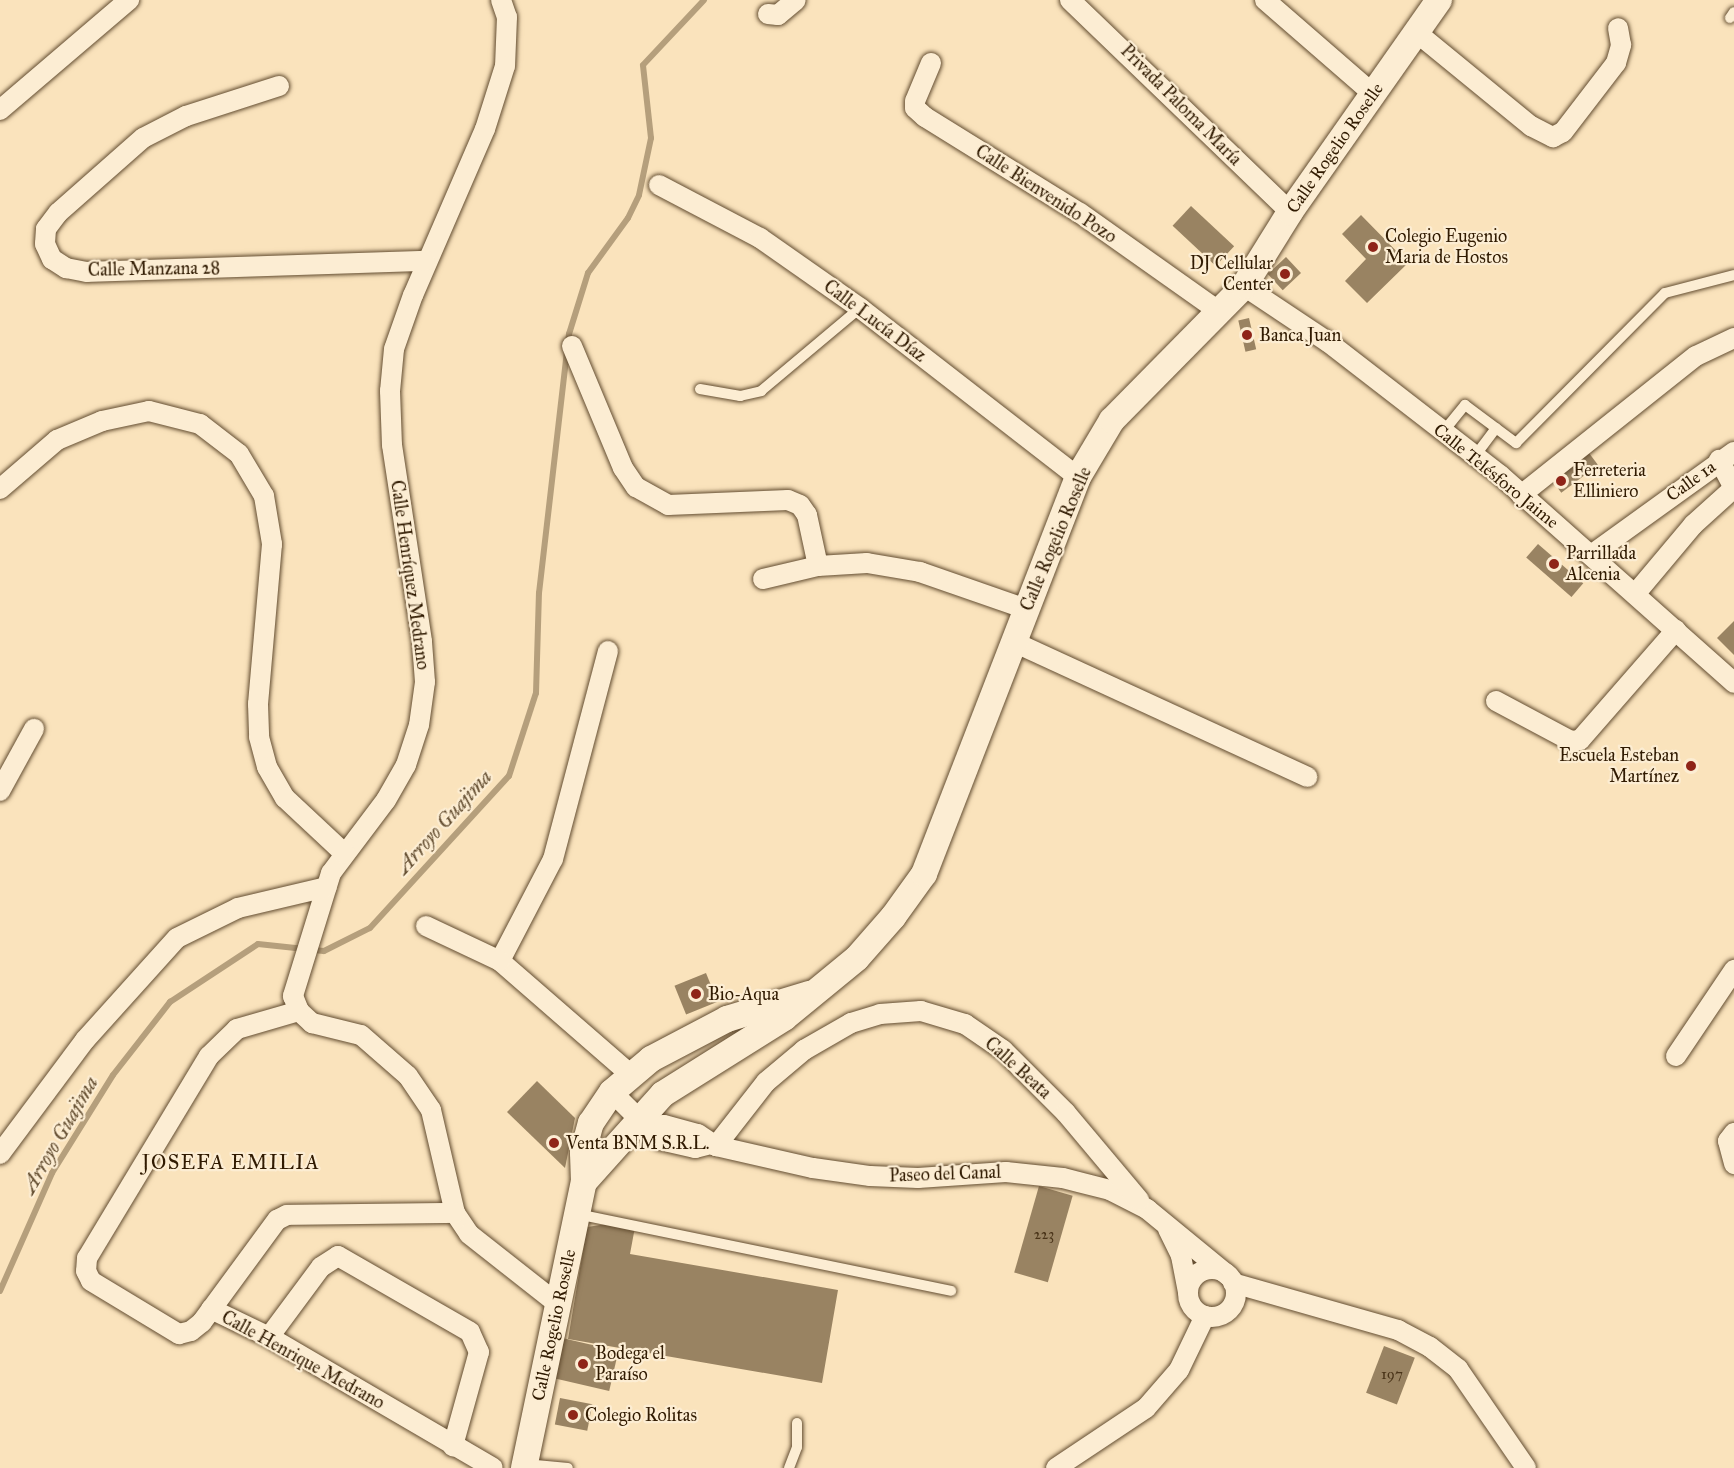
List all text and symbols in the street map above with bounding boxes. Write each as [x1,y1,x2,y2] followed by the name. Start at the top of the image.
[1116,40,1246,170] street label: Privada Paloma María
[1282,79,1388,217] street label: Calle Rogelio Roselle
[971,140,1121,248] street label: Calle Bienvenido Pozo
[1385,226,1508,268] place label: Colegio Eugenio Maria de Hostos
[1366,240,1380,254] marker: Colegio Eugenio Maria de Hostos
[1190,253,1273,296] place label: DJ Cellular Center
[88,257,220,281] street label: Calle Manzana 28
[1278,267,1292,281] marker: DJ Cellular Center
[819,275,931,367] street label: Calle Lucía Díaz
[1259,324,1341,346] place label: Banca Juan
[1240,328,1254,342] marker: Banca Juan
[1429,419,1563,533] street label: Calle Telésforo Jaime
[1662,456,1720,506] street label: Calle 1a
[1573,460,1646,502] place label: Ferreteria Elliniero
[1016,464,1096,614] street label: Calle Rogelio Roselle
[1554,474,1568,488] marker: Ferreteria Elliniero
[386,479,434,671] street label: Calle Henríquez Medrano
[1566,543,1636,586] place label: Parrillada Alcenia
[1547,557,1561,571] marker: Parrillada Alcenia
[1559,745,1679,788] place label: Escuela Esteban Martínez
[1684,759,1698,773] marker: Escuela Esteban Martínez
[391,765,497,879] water label: Arroyo Guajima
[708,983,779,1005] place label: Bio-Aqua
[689,987,703,1001] marker: Bio-Aqua
[980,1033,1056,1103] street label: Calle Beata
[17,1072,103,1198] water label: Arroyo Guajima
[566,1132,709,1154] place label: Venta BNM S.R.L.
[547,1136,561,1150] marker: Venta BNM S.R.L.
[142,1150,320,1174] district label: JOSEFA EMILIA
[889,1161,1001,1187] street label: Paseo del Canal
[1034,1226,1054,1244] house number: 223
[527,1247,581,1403] street label: Calle Rogelio Roselle
[218,1306,388,1414] street label: Calle Henrique Medrano
[595,1343,665,1386] place label: Bodega el Paraíso
[576,1357,590,1371] marker: Bodega el Paraíso
[1381,1366,1403,1384] house number: 197
[585,1404,697,1426] place label: Colegio Rolitas
[566,1408,580,1422] marker: Colegio Rolitas

